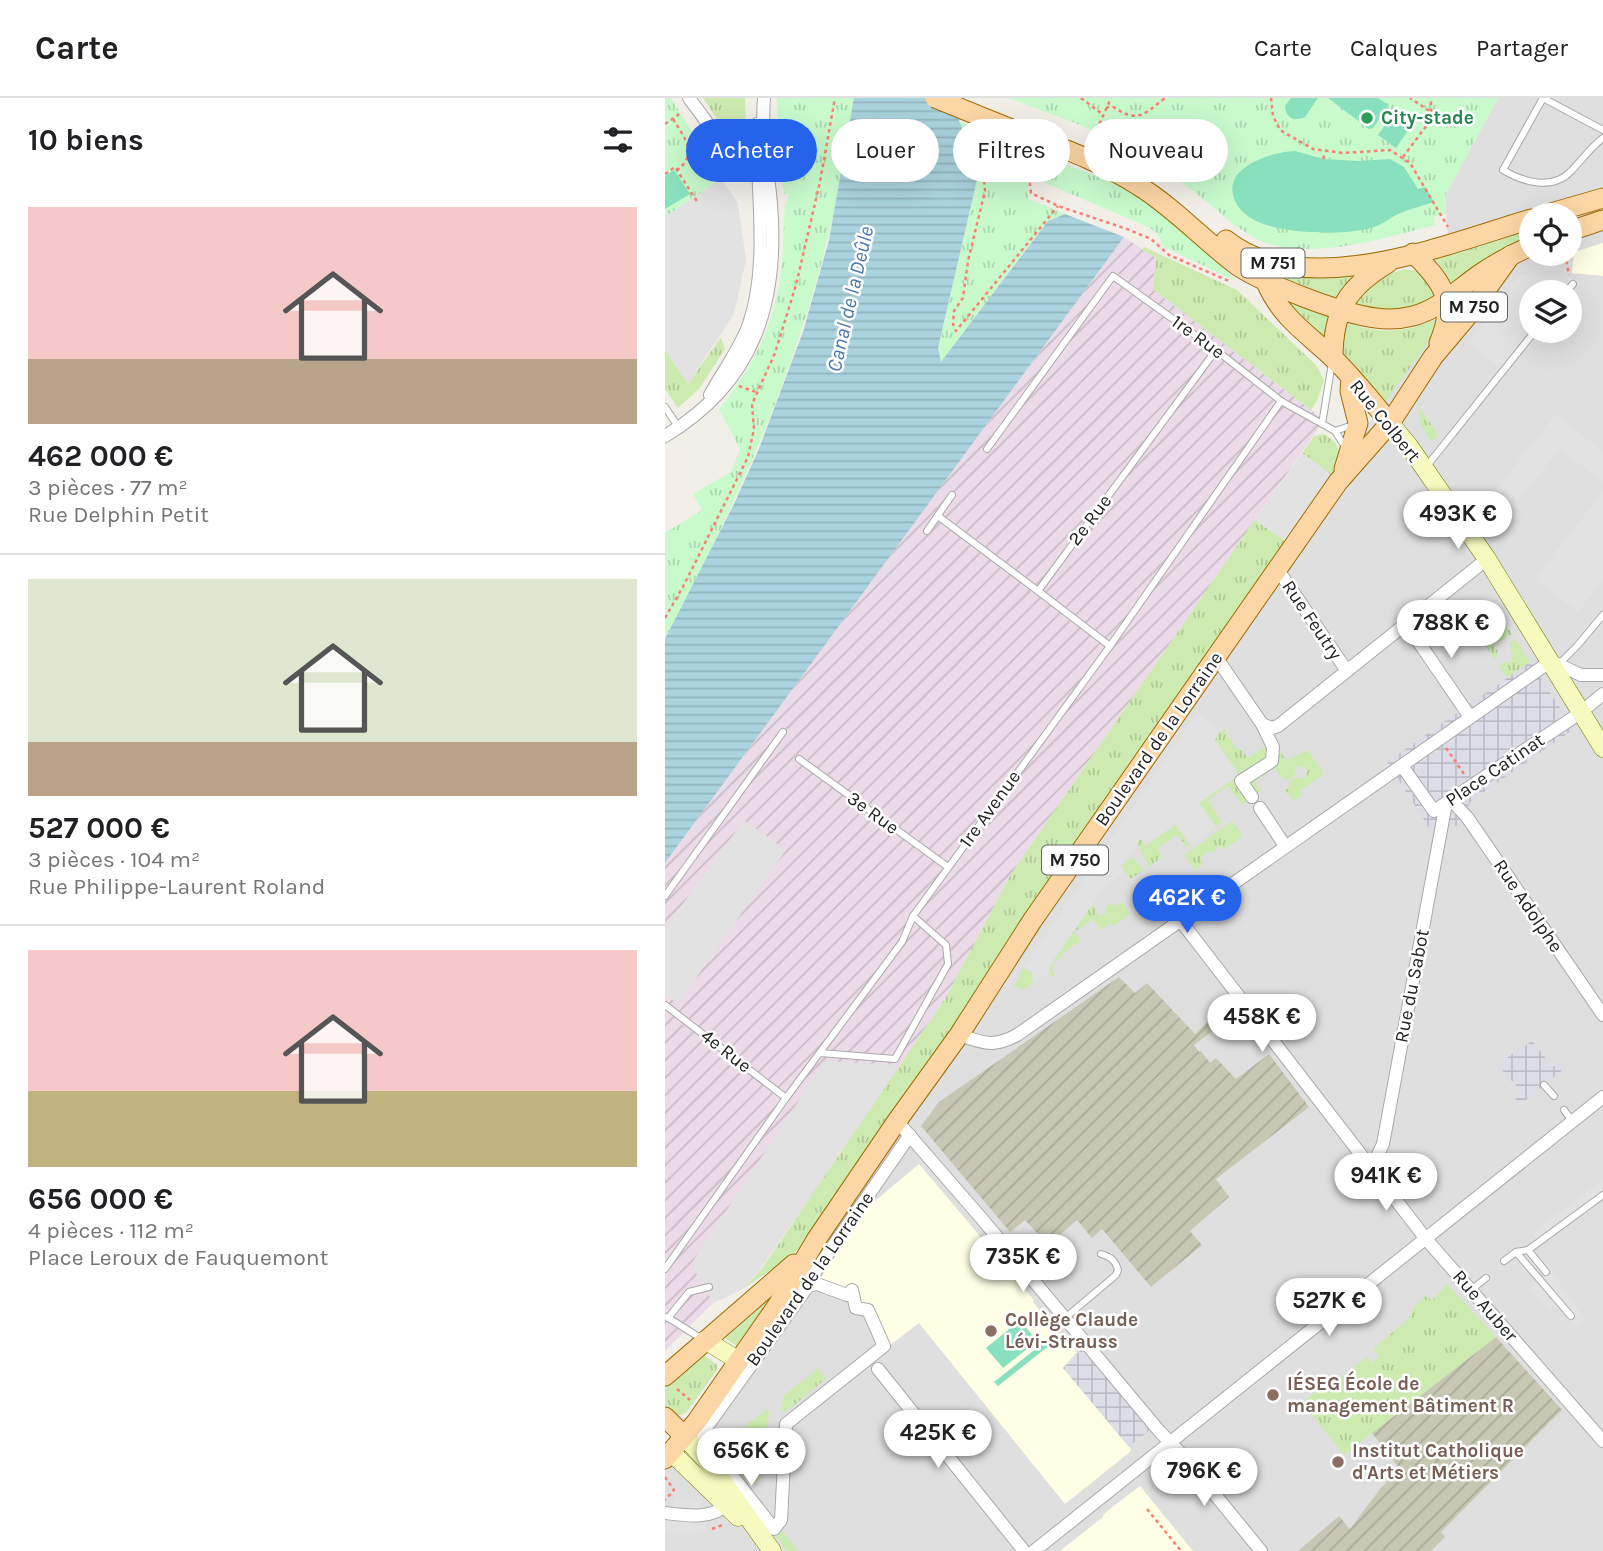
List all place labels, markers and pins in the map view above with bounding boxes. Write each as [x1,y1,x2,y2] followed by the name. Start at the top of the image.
[1381,107,1474,129] place label: City-stade
[1359,110,1375,126] marker: City-stade
[1401,491,1515,551] pin: 493K €
[1394,601,1508,660] pin: 788K €
[1130,876,1244,935] pin: 462K €
[1205,995,1319,1054] pin: 458K €
[1329,1154,1443,1213] pin: 941K €
[966,1234,1080,1294] pin: 735K €
[1272,1278,1386,1338] pin: 527K €
[1005,1309,1138,1353] place label: Collège Claude Lévi-Strauss
[983,1323,999,1339] marker: Collège Claude Lévi-Strauss
[1287,1370,1514,1417] place label: IÉSEG École de management Bâtiment R
[1265,1387,1281,1403] marker: IÉSEG École de management Bâtiment R
[881,1410,995,1470] pin: 425K €
[694,1428,808,1488] pin: 656K €
[1352,1440,1524,1484] place label: Institut Catholique d'Arts et Métiers
[1147,1448,1261,1508] pin: 796K €
[1330,1454,1346,1470] marker: Institut Catholique d'Arts et Métiers

